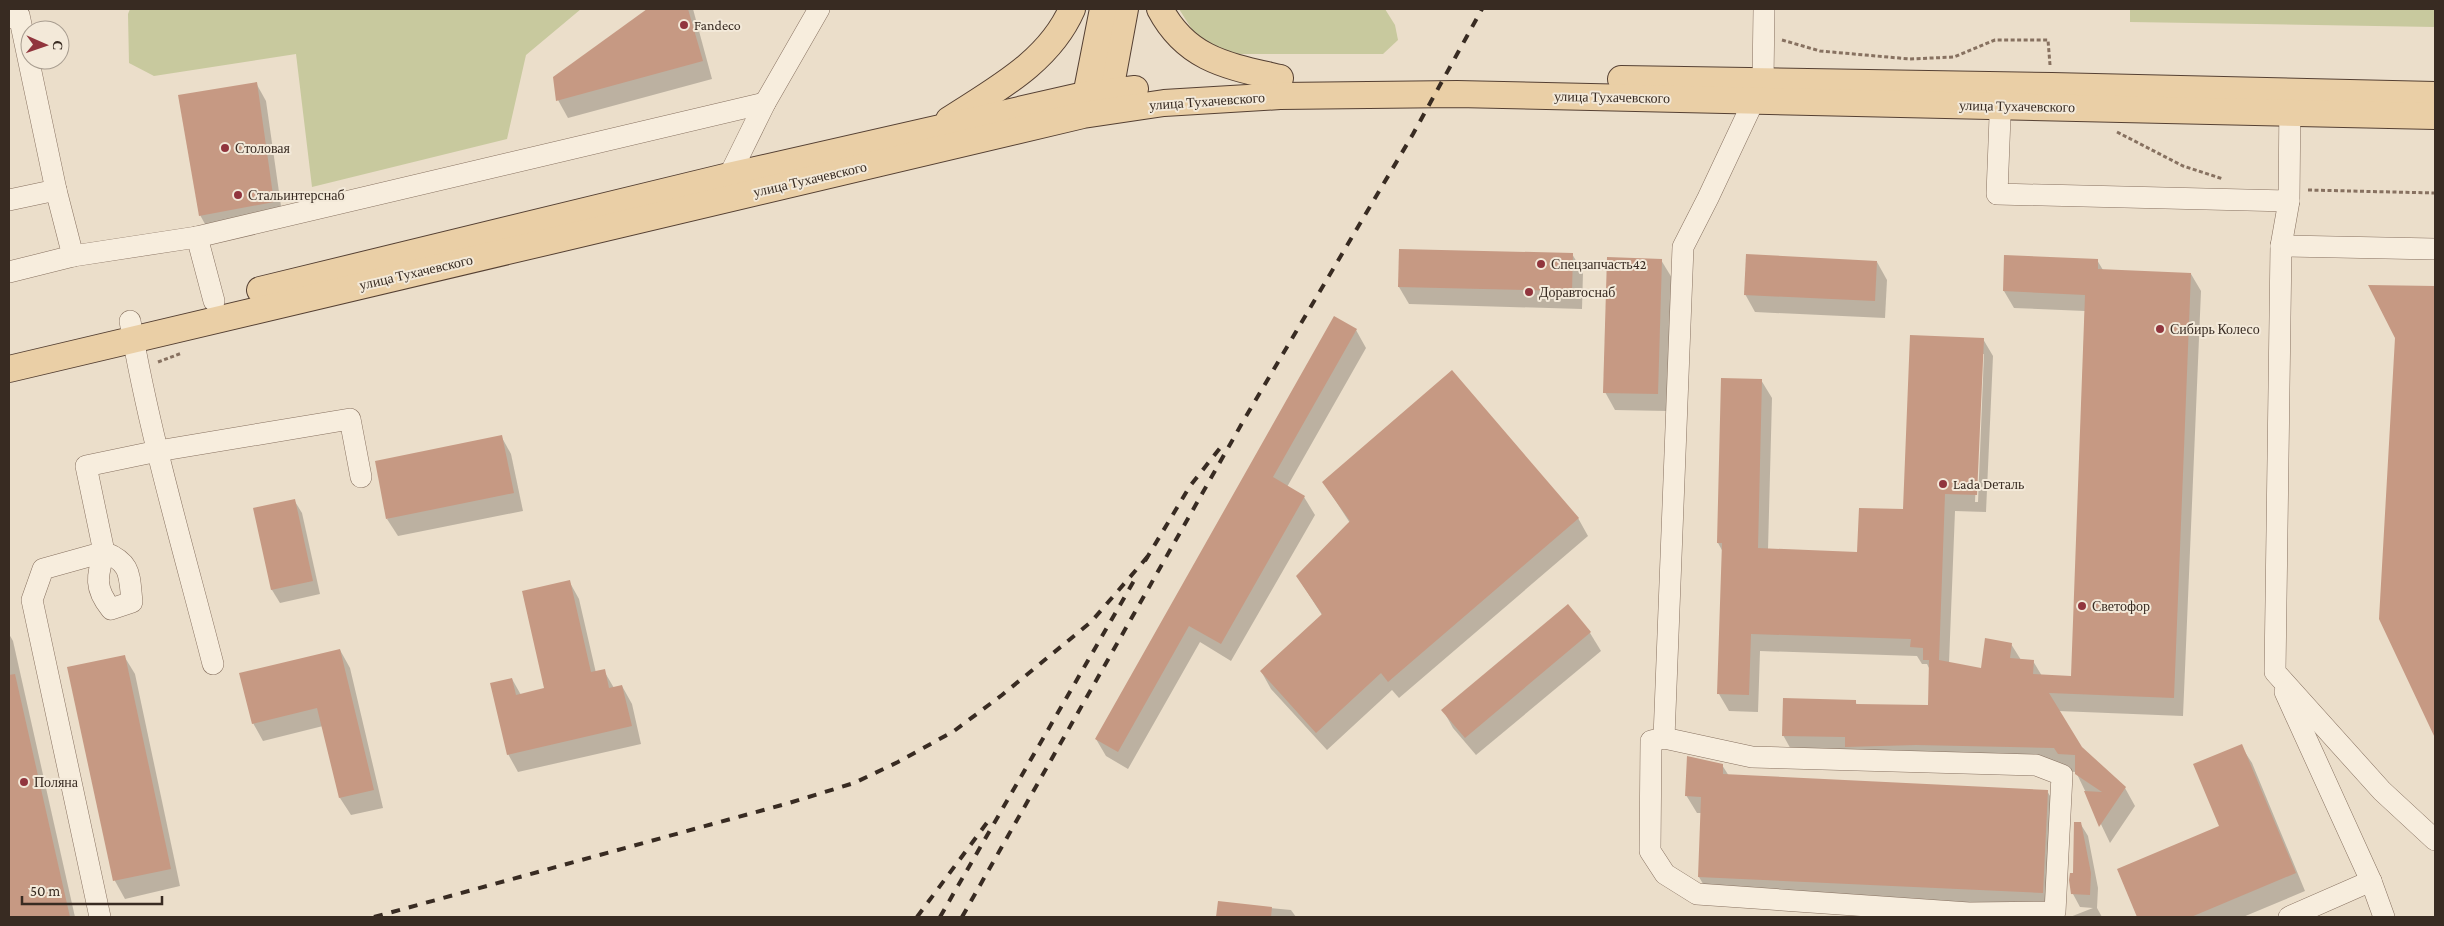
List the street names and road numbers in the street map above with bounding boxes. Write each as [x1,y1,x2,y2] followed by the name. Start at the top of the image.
[1554,88,1670,106] street label: улица Тухачевского
[1149,89,1265,113] street label: улица Тухачевского
[1959,97,2075,115] street label: улица Тухачевского
[752,158,868,200] street label: улица Тухачевского
[358,251,474,293] street label: улица Тухачевского

